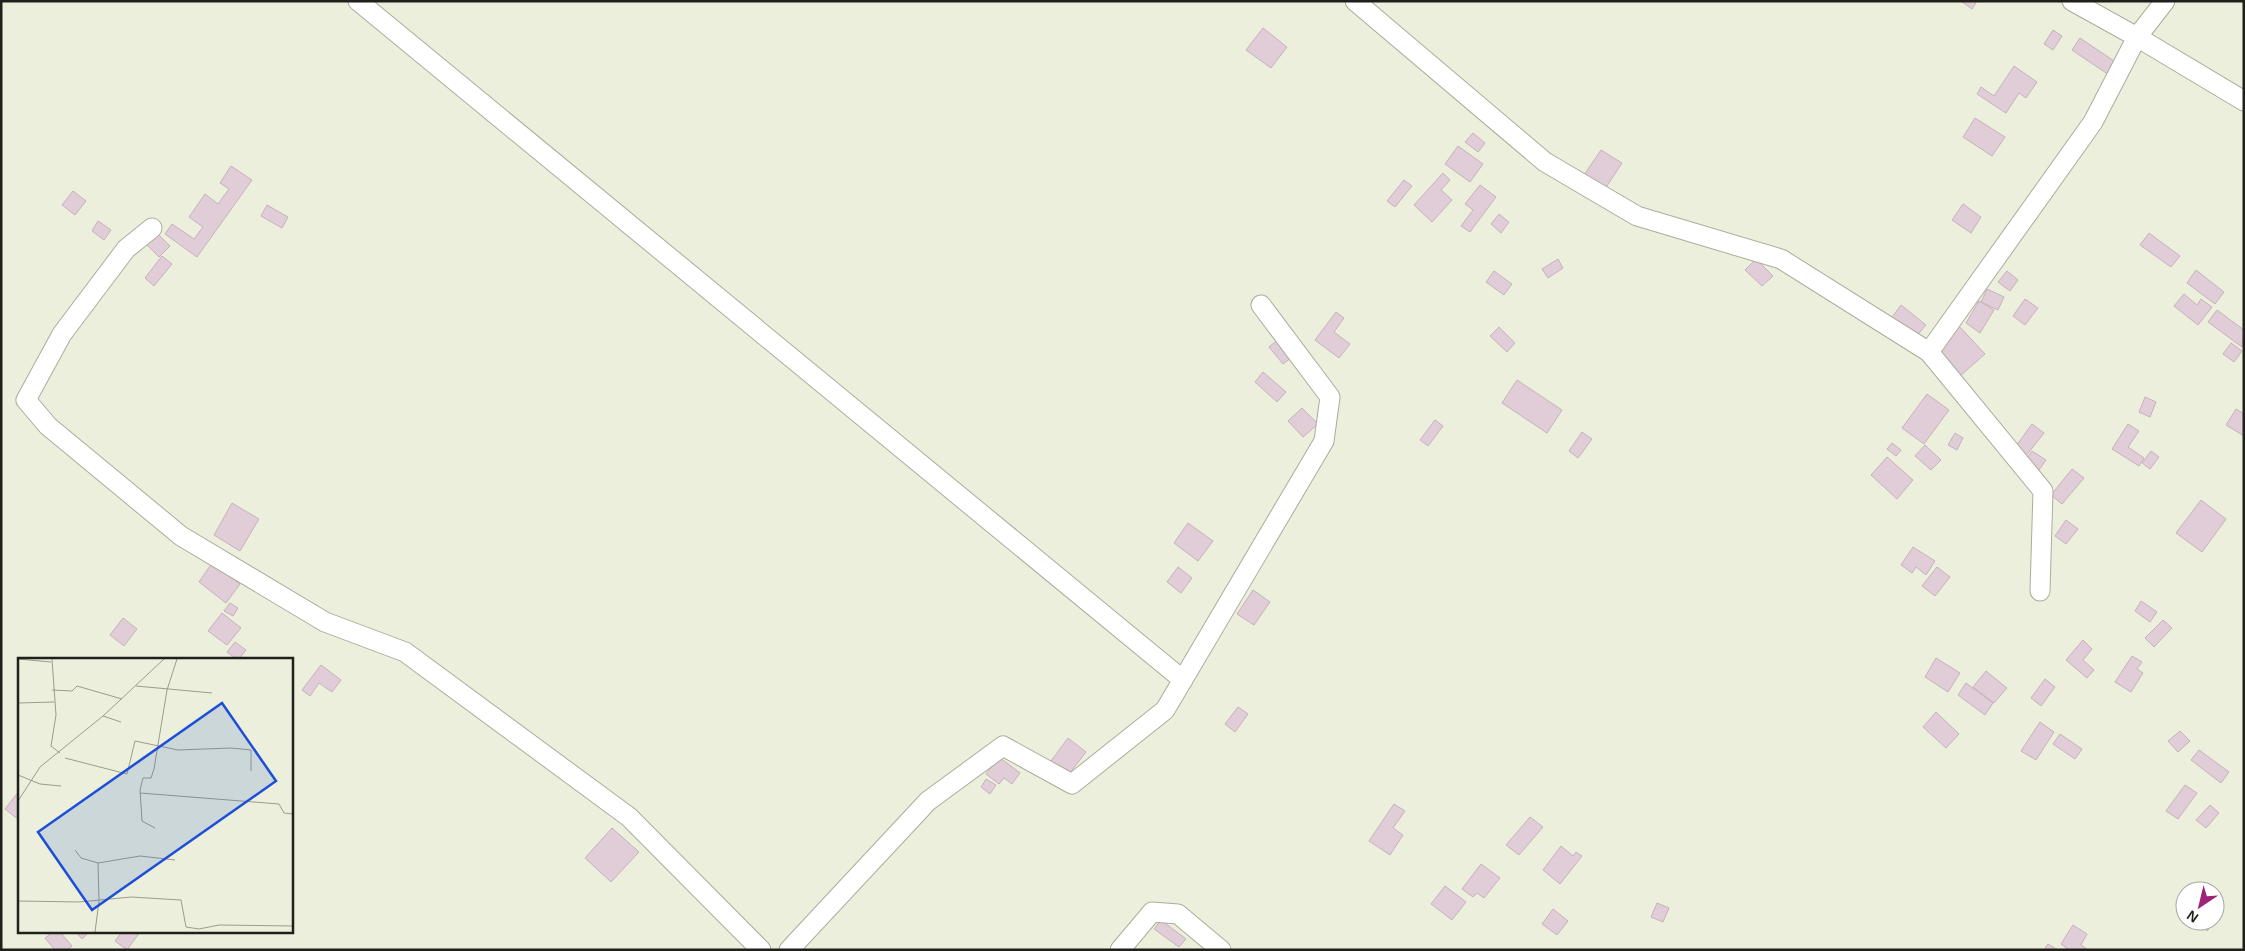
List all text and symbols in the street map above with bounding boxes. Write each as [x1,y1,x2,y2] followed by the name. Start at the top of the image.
[18,658,292,934] inset map
[2175,881,2225,931] north arrow
[2184,907,2201,926] text: N

